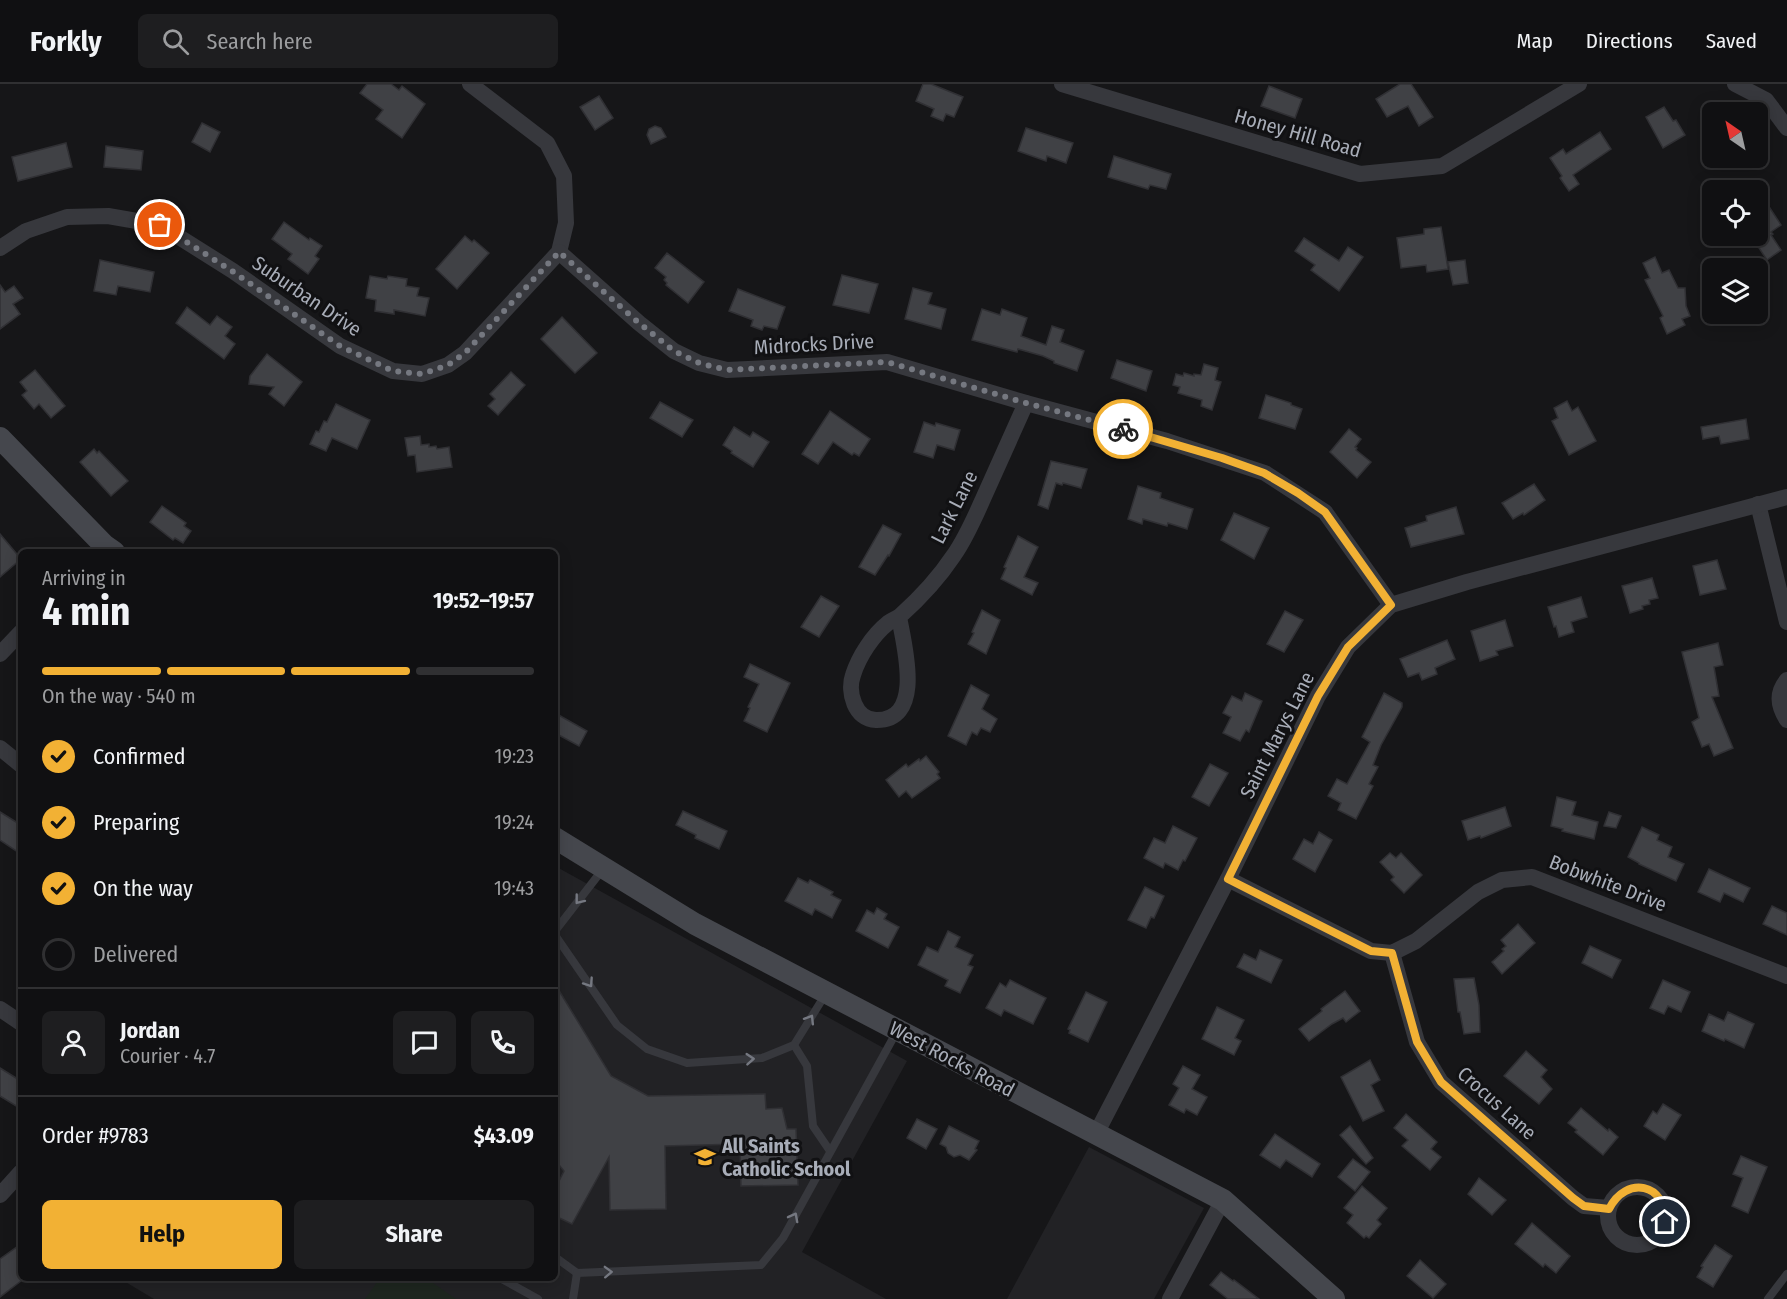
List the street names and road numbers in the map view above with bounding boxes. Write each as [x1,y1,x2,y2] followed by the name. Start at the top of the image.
[1232,103,1364,163] street label: Honey Hill Road
[248,251,366,341] street label: Suburban Drive
[753,329,875,359] street label: Midrocks Drive
[925,467,983,547] street label: Lark Lane
[1235,668,1319,802] street label: Saint Marys Lane
[1546,850,1670,916] street label: Bobwhite Drive
[885,1016,1019,1102] street label: West Rocks Road
[1453,1061,1541,1145] street label: Crocus Lane

